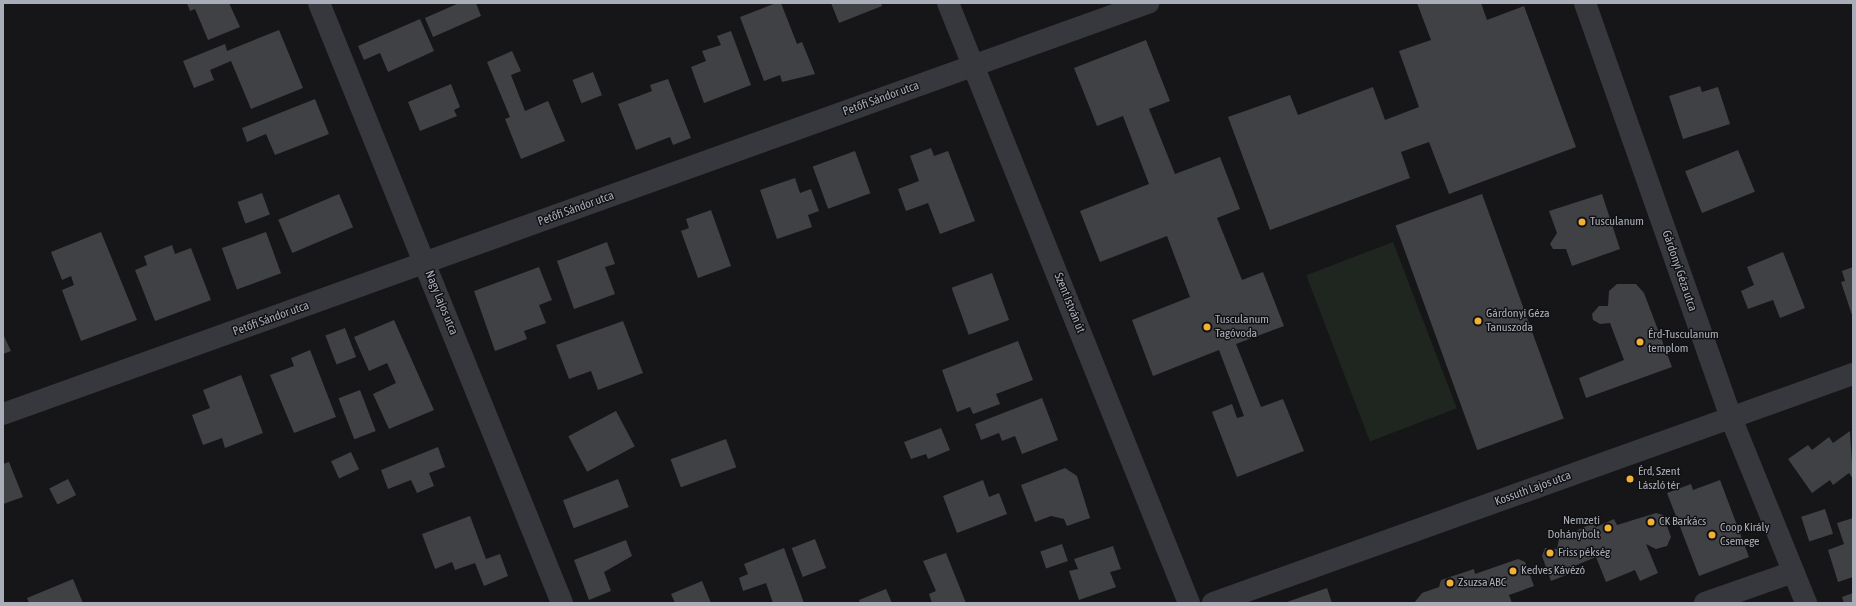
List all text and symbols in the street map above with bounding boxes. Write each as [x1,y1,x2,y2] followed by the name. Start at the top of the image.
[841,79,921,119] street label: Petőfi Sándor utca
[536,189,616,229] street label: Petőfi Sándor utca
[1590,215,1644,229] place label: Tusculanum
[1577,217,1587,227] marker: Tusculanum
[1658,229,1700,313] street label: Gárdonyi Géza utca
[422,269,460,337] street label: Nagy Lajos utca
[1050,271,1088,335] street label: Szent István út
[231,299,311,339] street label: Petőfi Sándor utca
[1486,307,1550,335] place label: Gárdonyi Géza Tanuszoda
[1215,313,1269,341] place label: Tusculanum Tagóvoda
[1473,316,1483,326] marker: Gárdonyi Géza Tanuszoda
[1202,322,1212,332] marker: Tusculanum Tagóvoda
[1648,328,1719,356] place label: Érd-Tusculanum templom
[1635,337,1645,347] marker: Érd-Tusculanum templom
[1638,465,1680,493] place label: Érd, Szent László tér
[1493,469,1573,509] street label: Kossuth Lajos utca
[1625,474,1635,484] marker: Érd, Szent László tér
[1548,514,1600,542] place label: Nemzeti Dohánybolt
[1659,515,1706,529] place label: CK Barkács
[1646,517,1656,527] marker: CK Barkács
[1720,521,1770,549] place label: Coop Király Csemege
[1603,523,1613,533] marker: Nemzeti Dohánybolt
[1707,530,1717,540] marker: Coop Király Csemege
[1558,546,1610,560] place label: Friss pékség
[1545,548,1555,558] marker: Friss pékség
[1521,564,1585,578] place label: Kedves Kávézó
[1508,566,1518,576] marker: Kedves Kávézó
[1458,576,1506,590] place label: Zsuzsa ABC
[1445,578,1455,588] marker: Zsuzsa ABC

